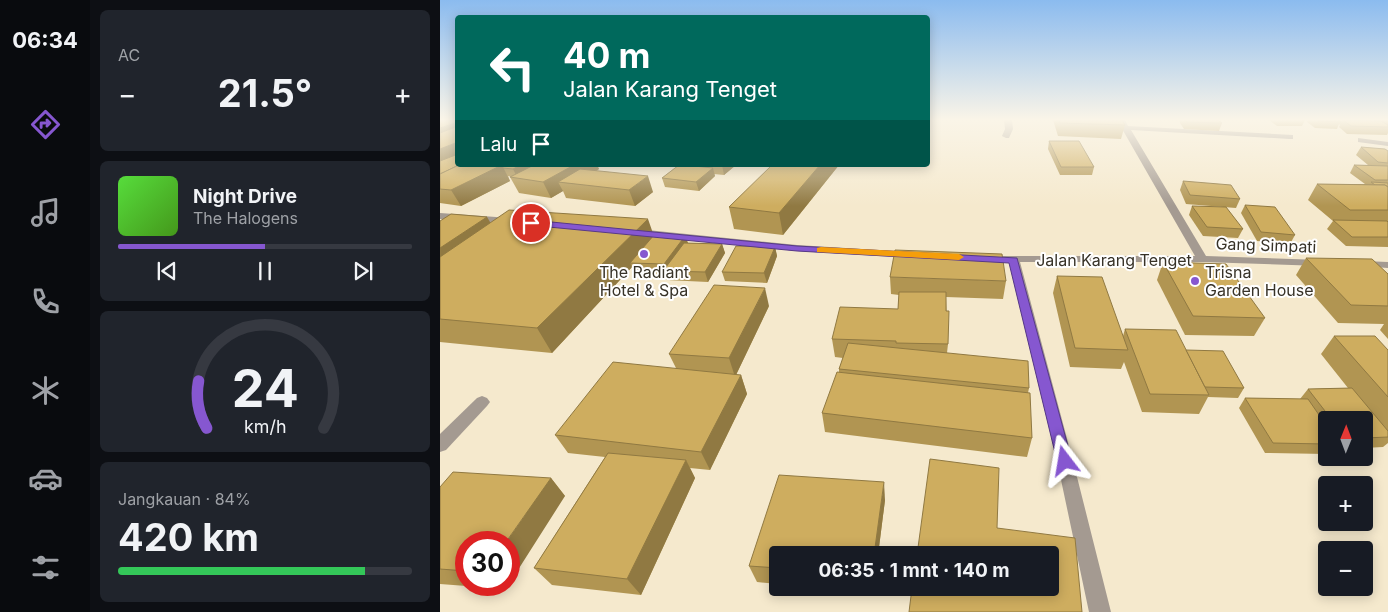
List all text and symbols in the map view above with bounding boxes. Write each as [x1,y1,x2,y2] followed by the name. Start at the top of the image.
[12,27,78,53] text: 06:34
[563,34,651,76] text: 40 m
[480,35,545,100] icon: left
[118,45,140,65] text: AC
[218,70,312,116] text: 21.5°
[563,76,777,102] text: Jalan Karang Tenget
[118,77,137,111] text: −
[393,77,412,111] text: +
[28,107,63,142] icon: directions
[527,130,555,158] icon: arrive
[480,133,517,156] text: Lalu
[193,185,297,208] text: Night Drive
[28,195,63,230] icon: music
[510,202,552,244] pin
[193,208,298,228] text: The Halogens
[517,209,545,237] icon: arrive
[1215,233,1317,257] street label: Gang Simpati
[638,248,650,260] marker: The Radiant Hotel & Spa
[1036,250,1192,270] street label: Jalan Karang Tenget
[153,257,181,285] icon: previous
[251,257,279,285] icon: pause
[349,257,377,285] icon: next
[599,262,689,300] place label: The Radiant Hotel & Spa
[1205,262,1313,300] place label: Trisna Garden House
[1189,275,1201,287] marker: Trisna Garden House
[28,284,63,319] icon: phone
[231,357,299,420] text: 24
[28,373,63,408] icon: climate
[1318,411,1372,466] north arrow
[1318,411,1373,596] map controls
[244,416,286,437] text: km/h
[1038,434,1090,486] position arrow
[28,461,63,496] icon: car
[1318,476,1373,531] button: +
[118,489,251,509] text: Jangkauan · 84%
[118,514,259,560] text: 420 km
[455,531,520,596] speed limit sign: 30
[1318,541,1373,596] button: −
[28,550,63,585] icon: filters
[818,559,1010,582] text: 06:35 · 1 mnt · 140 m

